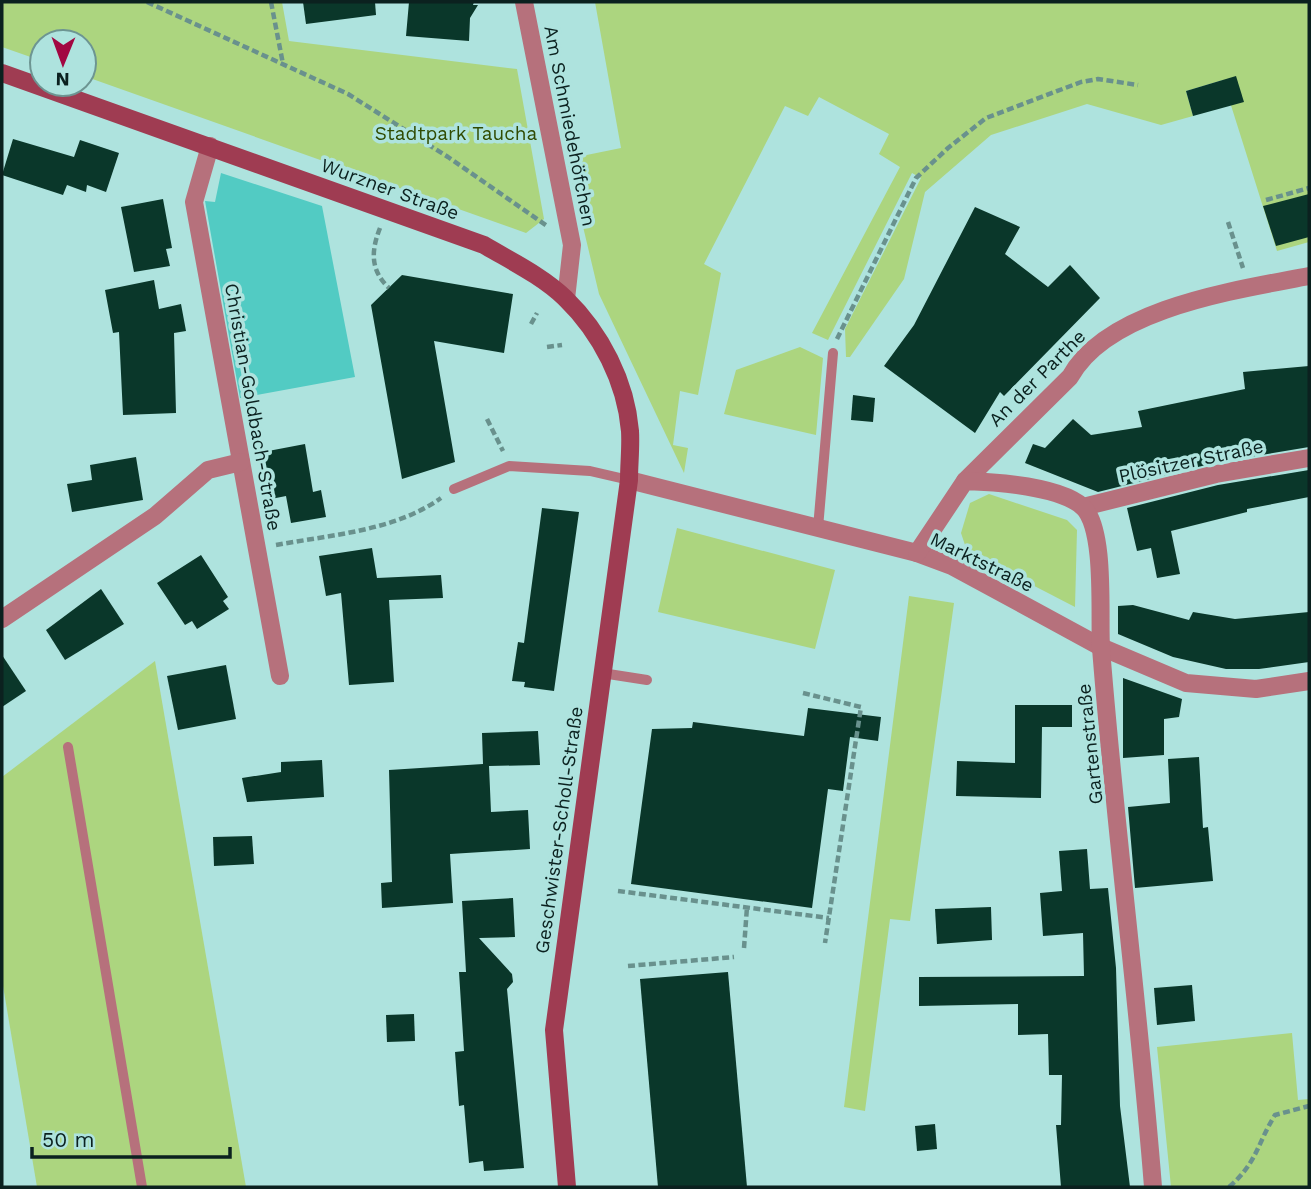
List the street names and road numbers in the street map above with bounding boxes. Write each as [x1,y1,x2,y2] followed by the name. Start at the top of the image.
[539,24,601,228] street label: Am Schmiedehöfchen
[318,153,462,225] street label: Wurzner Straße
[220,281,286,533] street label: Christian-Goldbach-Straße
[984,325,1090,431] street label: An der Parthe
[1116,434,1266,488] street label: Plösitzer Straße
[927,527,1037,597] street label: Marktstraße
[1072,682,1108,806] street label: Gartenstraße
[530,705,588,955] street label: Geschwister-Scholl-Straße

